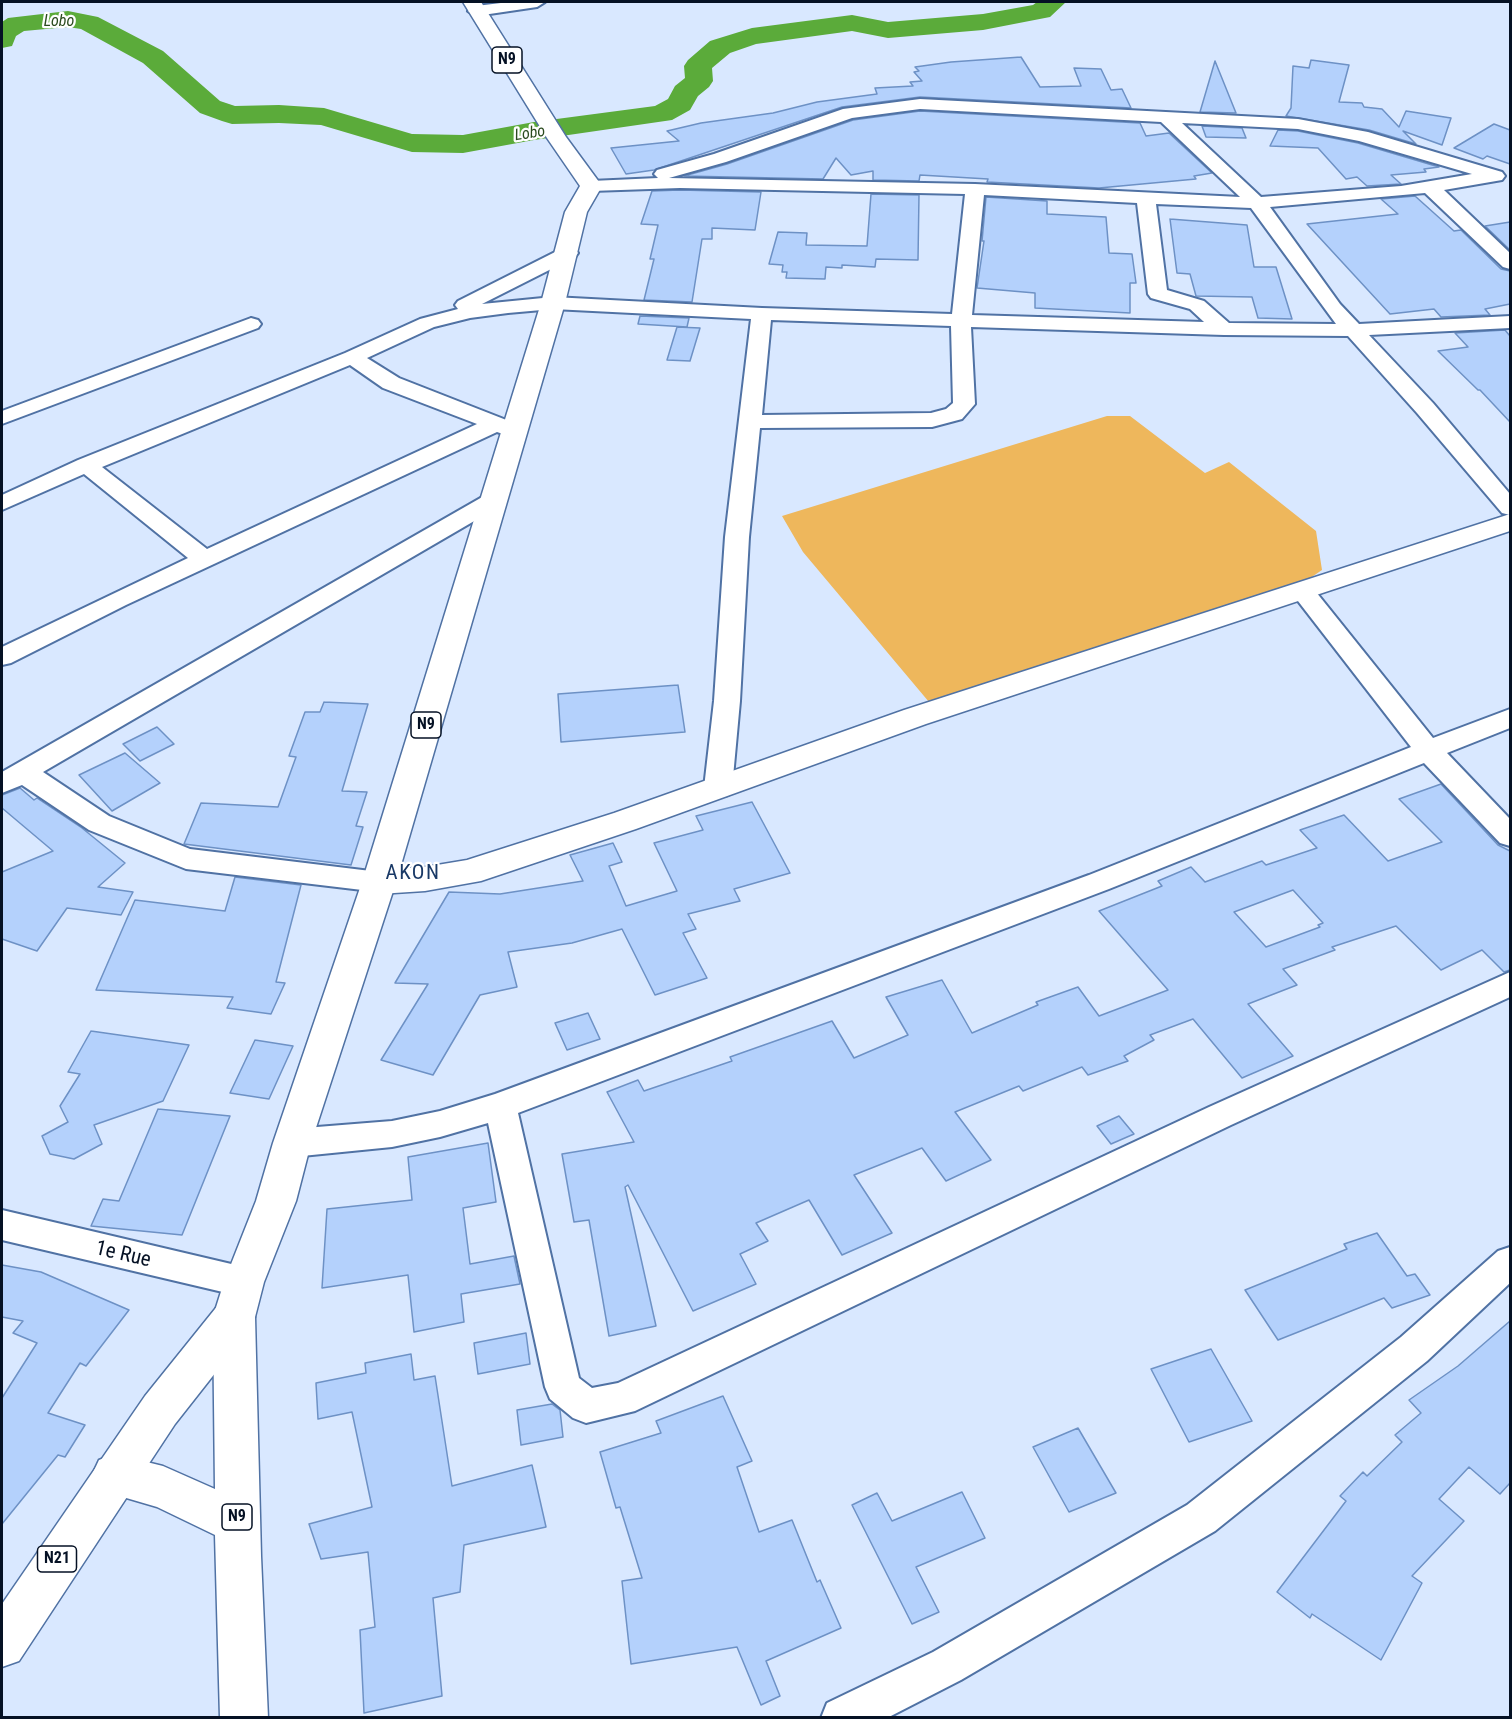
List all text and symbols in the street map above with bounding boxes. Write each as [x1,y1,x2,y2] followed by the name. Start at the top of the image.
[44,12,74,32] water label: Lobo
[492,47,522,73] road number: N9
[513,122,547,146] water label: Lobo
[411,712,441,738] road number: N9
[386,861,440,887] district label: AKON
[93,1236,153,1274] street label: 1e Rue
[222,1504,252,1530] road number: N9
[38,1546,76,1572] road number: N21

